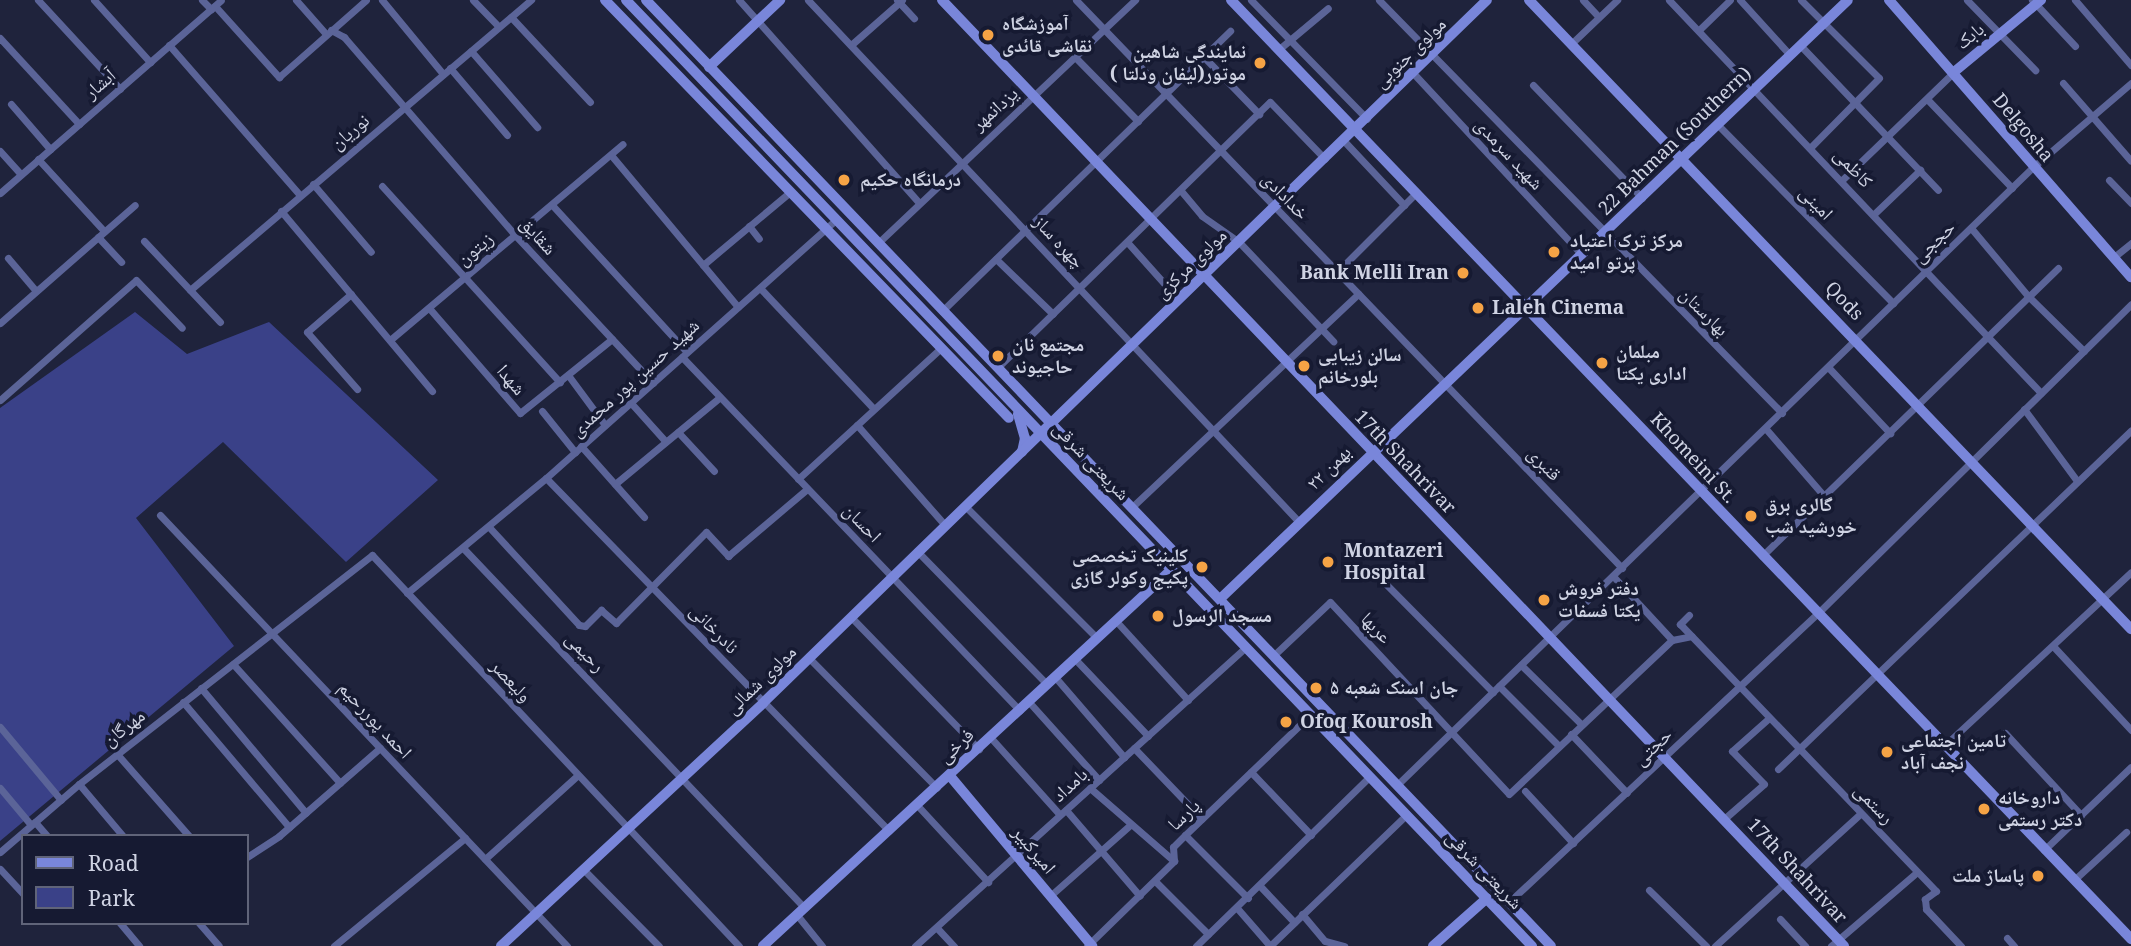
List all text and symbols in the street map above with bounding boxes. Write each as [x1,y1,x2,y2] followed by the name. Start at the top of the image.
[1002,13,1092,57] place label: آموزشگاه نقاشی قائدی
[1369,13,1451,93] street label: مولوی جنوبی
[1951,18,1989,54] street label: بابک
[980,27,996,43] marker: آموزشگاه نقاشی قائدی
[1110,41,1246,85] place label: نمایندگی شاهین موتور(لیفان ودلتا )
[1252,55,1268,71] marker: نمایندگی شاهین موتور(لیفان ودلتا )
[1594,62,1756,220] street label: 22 Bahman (Southern)
[80,64,120,104] street label: آبشار
[967,82,1023,136] street label: یزدانمهر
[1988,89,2058,167] street label: Delgosha
[326,109,374,155] street label: نوریان
[1470,113,1548,195] street label: شهید سرمدی
[1829,143,1877,193] street label: کاظمی
[1257,167,1313,225] street label: خدادادی
[860,169,961,191] place label: درمانگاه حکیم
[834,170,854,190] marker: درمانگاه حکیم
[1794,181,1838,225] street label: امینی
[1029,211,1089,273] street label: چهره ساز
[515,212,561,260] street label: شقایق
[1908,216,1960,268] street label: حججی
[1150,224,1232,304] street label: مولوی مرکزی
[452,227,498,271] street label: زیتون
[1570,230,1683,274] place label: مرکز ترک اعتیاد پرتو امید
[1544,242,1564,262] marker: مرکز ترک اعتیاد پرتو امید
[1300,262,1449,284] place label: Bank Melli Iran
[1455,265,1471,281] marker: Bank Melli Iran
[1820,277,1868,325] street label: Qods
[1675,283,1733,341] street label: بهارستان
[1492,297,1624,319] place label: Laleh Cinema
[1470,300,1486,316] marker: Laleh Cinema
[566,314,704,442] street label: شهید حسین پور محمدی
[1012,334,1084,378] place label: مجتمع نان حاجیوند
[1616,341,1687,385] place label: مبلمان اداری یکتا
[1318,344,1402,388] place label: سالن زیبایی بلورخانم
[990,348,1006,364] marker: مجتمع نان حاجیوند
[1594,355,1610,371] marker: مبلمان اداری یکتا
[1296,358,1312,374] marker: سالن زیبایی بلورخانم
[492,360,530,400] street label: شهدا
[1350,405,1460,519] street label: 17th Shahrivar
[1645,408,1741,508] street label: Khomeini St.
[1048,417,1134,505] street label: شریعتی شرقی
[1302,441,1356,495] street label: ۲۲ بهمن
[1522,442,1566,486] street label: قنبری
[1765,494,1857,538] place label: گالری برق خورشید شب
[838,499,886,547] street label: احسان
[1743,508,1759,524] marker: گالری برق خورشید شب
[1344,540,1443,584] place label: Montazeri Hospital
[1070,545,1188,589] place label: کلینیک تخصصی پکیج وکولر گازی
[1318,552,1338,572] marker: Montazeri Hospital
[1194,559,1210,575] marker: کلینیک تخصصی پکیج وکولر گازی
[1558,578,1641,622] place label: دفتر فروش یکتا فسفات
[1536,592,1552,608] marker: دفتر فروش یکتا فسفات
[685,599,743,659] street label: نادرخانی
[1172,605,1272,627] place label: مسجد الرسول
[1150,608,1166,624] marker: مسجد الرسول
[1356,608,1396,648] street label: عربها
[560,627,610,677] street label: رحیمی
[721,641,801,719] street label: مولوی شمالی
[486,655,536,707] street label: ولیعصر
[333,677,417,763] street label: احمد پوررحیم
[1330,677,1458,699] place label: جان اسنک شعبه ۵
[1308,680,1324,696] marker: جان اسنک شعبه ۵
[98,704,150,752] street label: مهرگان
[1300,711,1433,733] place label: Ofoq Kourosh
[1278,714,1294,730] marker: Ofoq Kourosh
[1629,723,1677,771] street label: حجتی
[933,724,979,768] street label: فرخی
[1901,730,2006,774] place label: تامین اجتماعی نجف آباد
[1879,744,1895,760] marker: تامین اجتماعی نجف آباد
[1047,763,1093,807] street label: بامداد
[1849,779,1899,829] street label: رستمی
[1998,787,2082,831] place label: داروخانه دکتر رستمی
[1163,794,1205,836] street label: پارسا
[1976,801,1992,817] marker: داروخانه دکتر رستمی
[1742,814,1852,928] street label: 17th Shahrivar
[1007,821,1061,879] street label: امیرکبیر
[1441,826,1527,914] street label: شریعتی شرقی
[21,834,248,925] legend
[88,849,139,877] text: Road
[1952,865,2024,887] place label: پاساژ ملت
[2030,868,2046,884] marker: پاساژ ملت
[88,884,135,912] text: Park

